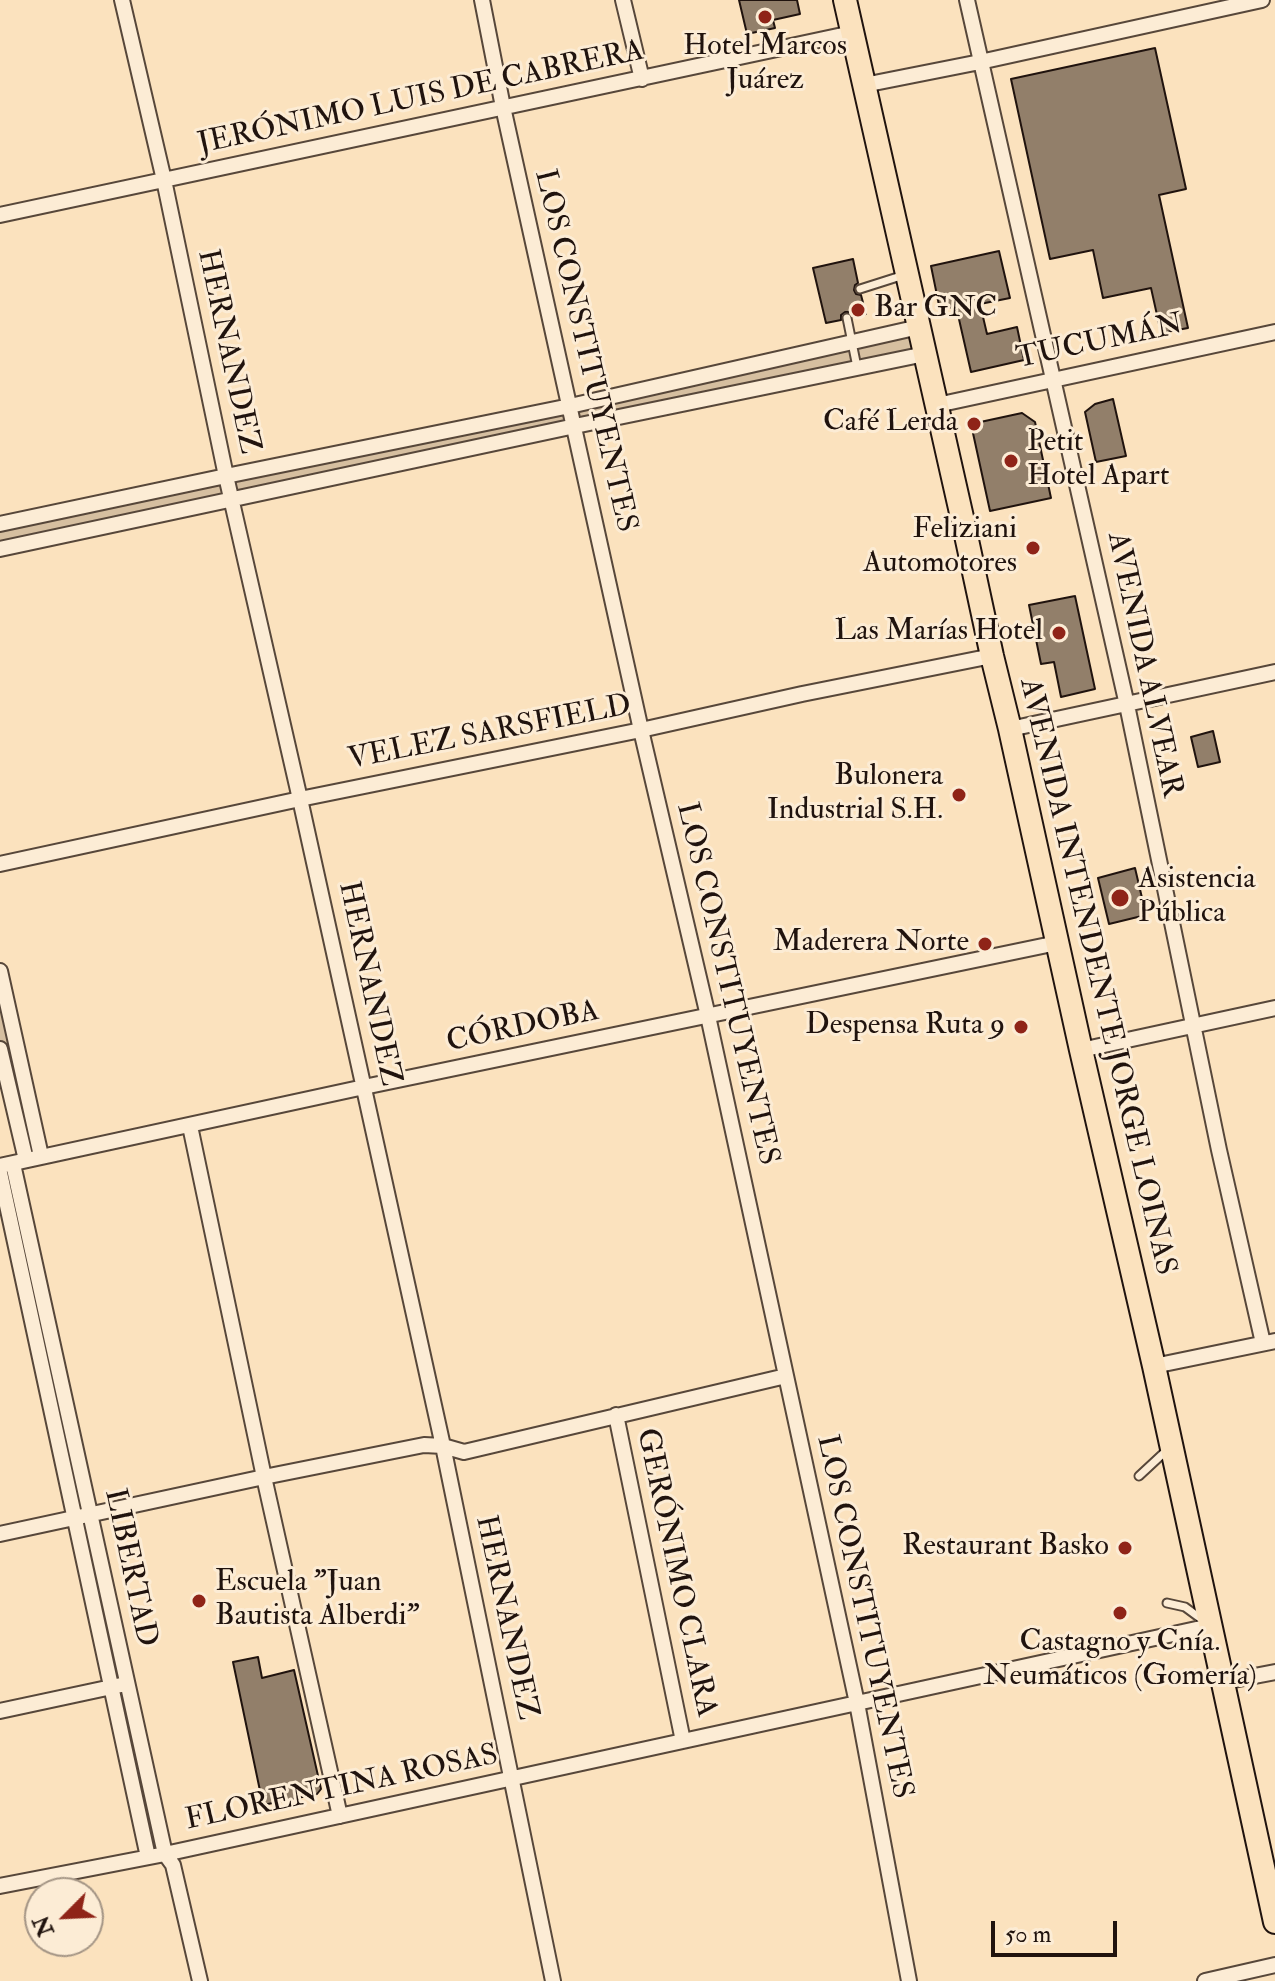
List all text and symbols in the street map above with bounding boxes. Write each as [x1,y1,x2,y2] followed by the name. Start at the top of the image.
[756,8,774,26] marker: Hotel Marcos Juárez
[683,30,847,100] place label: Hotel Marcos Juárez
[195,34,647,164] street label: JERÓNIMO LUIS DE CABRERA
[525,166,643,536] street label: LOS CONSTITUYENTES
[188,246,266,458] street label: HERNANDEZ
[874,292,997,328] place label: Bar GNC
[849,301,867,319] marker: Bar GNC
[1013,308,1187,378] street label: TUCUMÁN
[823,406,958,442] place label: Café Lerda
[965,415,983,433] marker: Café Lerda
[1027,426,1169,496] place label: Petit Hotel Apart
[1002,452,1020,470] marker: Petit Hotel Apart
[863,513,1017,584] place label: Feliziani Automotores
[1097,529,1189,801] street label: AVENIDA ALVEAR
[1024,539,1042,557] marker: Feliziani Automotores
[834,615,1043,651] place label: Las Marías Hotel
[1050,624,1068,642] marker: Las Marías Hotel
[1010,675,1182,1279] street label: AVENIDA INTENDENTE JORGE LOINAS
[345,689,635,779] street label: VELEZ SARSFIELD
[767,760,943,830] place label: Bulonera Industrial S.H.
[950,786,968,804] marker: Bulonera Industrial S.H.
[667,799,785,1169] street label: LOS CONSTITUYENTES
[1138,863,1256,934] place label: Asistencia Pública
[329,878,407,1090] street label: HERNANDEZ
[1109,887,1131,909] marker: Asistencia Pública
[773,926,969,962] place label: Maderera Norte
[976,935,994,953] marker: Maderera Norte
[444,994,602,1062] street label: CÓRDOBA
[805,1009,1005,1045] place label: Despensa Ruta 9
[1012,1018,1030,1036] marker: Despensa Ruta 9
[627,1426,723,1720] street label: GERÓNIMO CLARA
[807,1432,919,1802] street label: LOS CONSTITUYENTES
[95,1486,163,1650] street label: LIBERTAD
[466,1512,544,1724] street label: HERNANDEZ
[902,1530,1109,1566] place label: Restaurant Basko
[1116,1539,1134,1557] marker: Restaurant Basko
[215,1566,420,1636] place label: Escuela "Juan Bautista Alberdi"
[190,1592,208,1610] marker: Escuela "Juan Bautista Alberdi"
[1111,1604,1129,1622] marker: Castagno y Cnía. Neumáticos (Gomería)
[983,1626,1257,1696] place label: Castagno y Cnía. Neumáticos (Gomería)
[182,1738,502,1840] street label: FLORENTINA ROSAS
[24,1877,104,1957] north arrow
[995,1905,1121,1955] scale bar
[27,1911,61,1941] text: N
[1005,1919,1051,1950] text: 50 m

